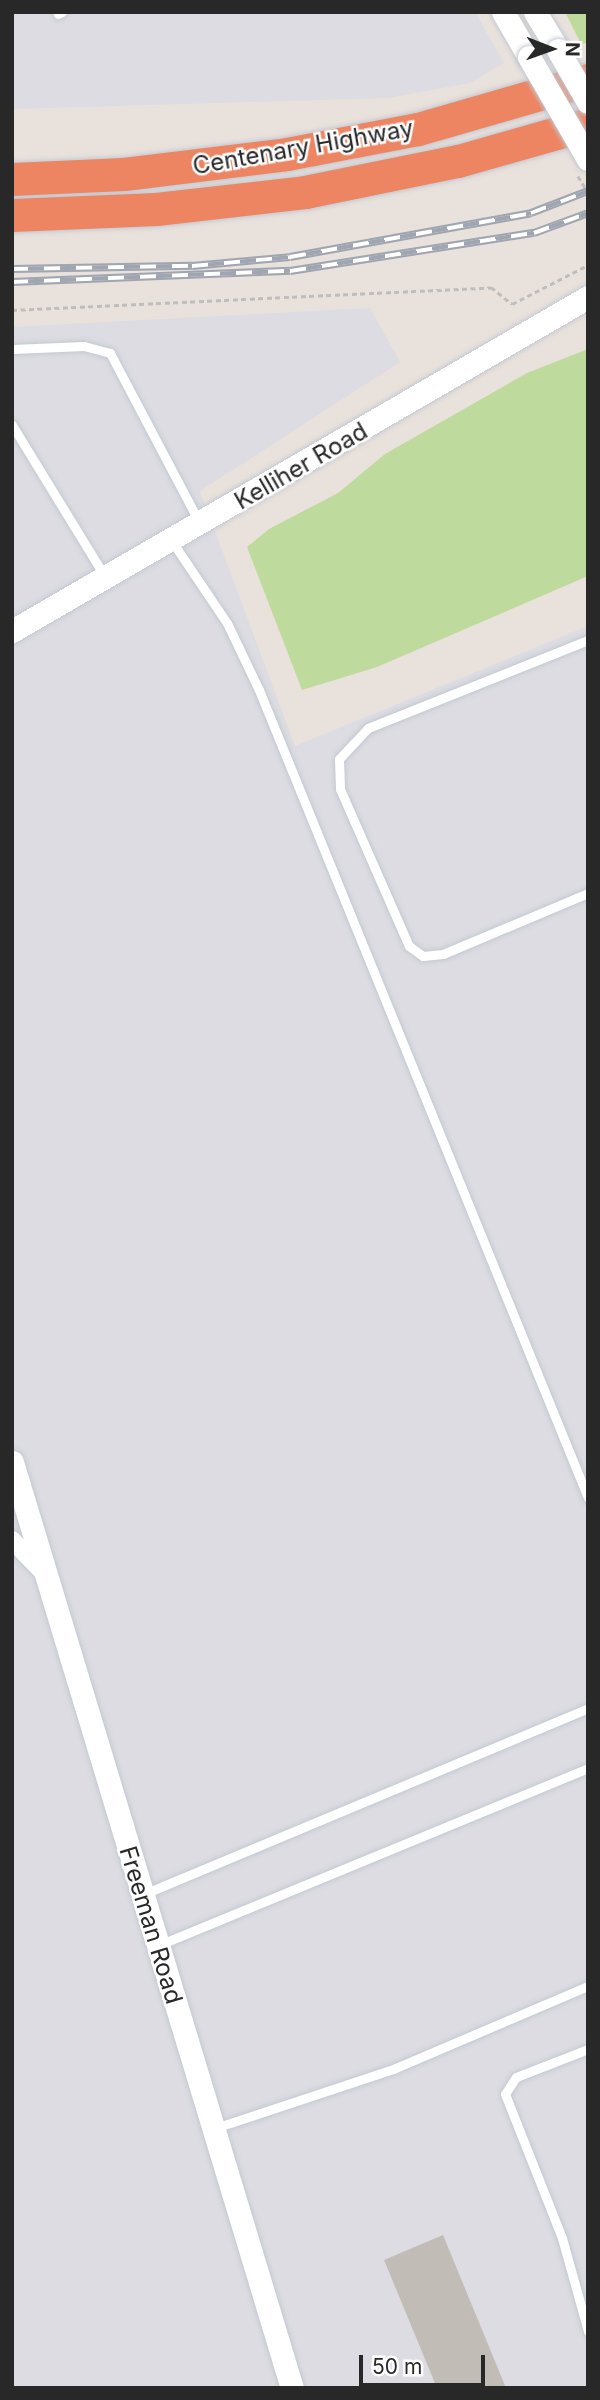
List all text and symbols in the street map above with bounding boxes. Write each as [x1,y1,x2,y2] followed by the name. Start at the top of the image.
[516,14,586,84] north arrow
[561,42,584,57] text: N
[190,113,416,181] street label: Centenary Highway
[230,416,372,516] street label: Kelliher Road
[113,1843,189,2007] street label: Freeman Road
[362,2340,488,2384] scale bar
[372,2354,422,2379] text: 50 m

